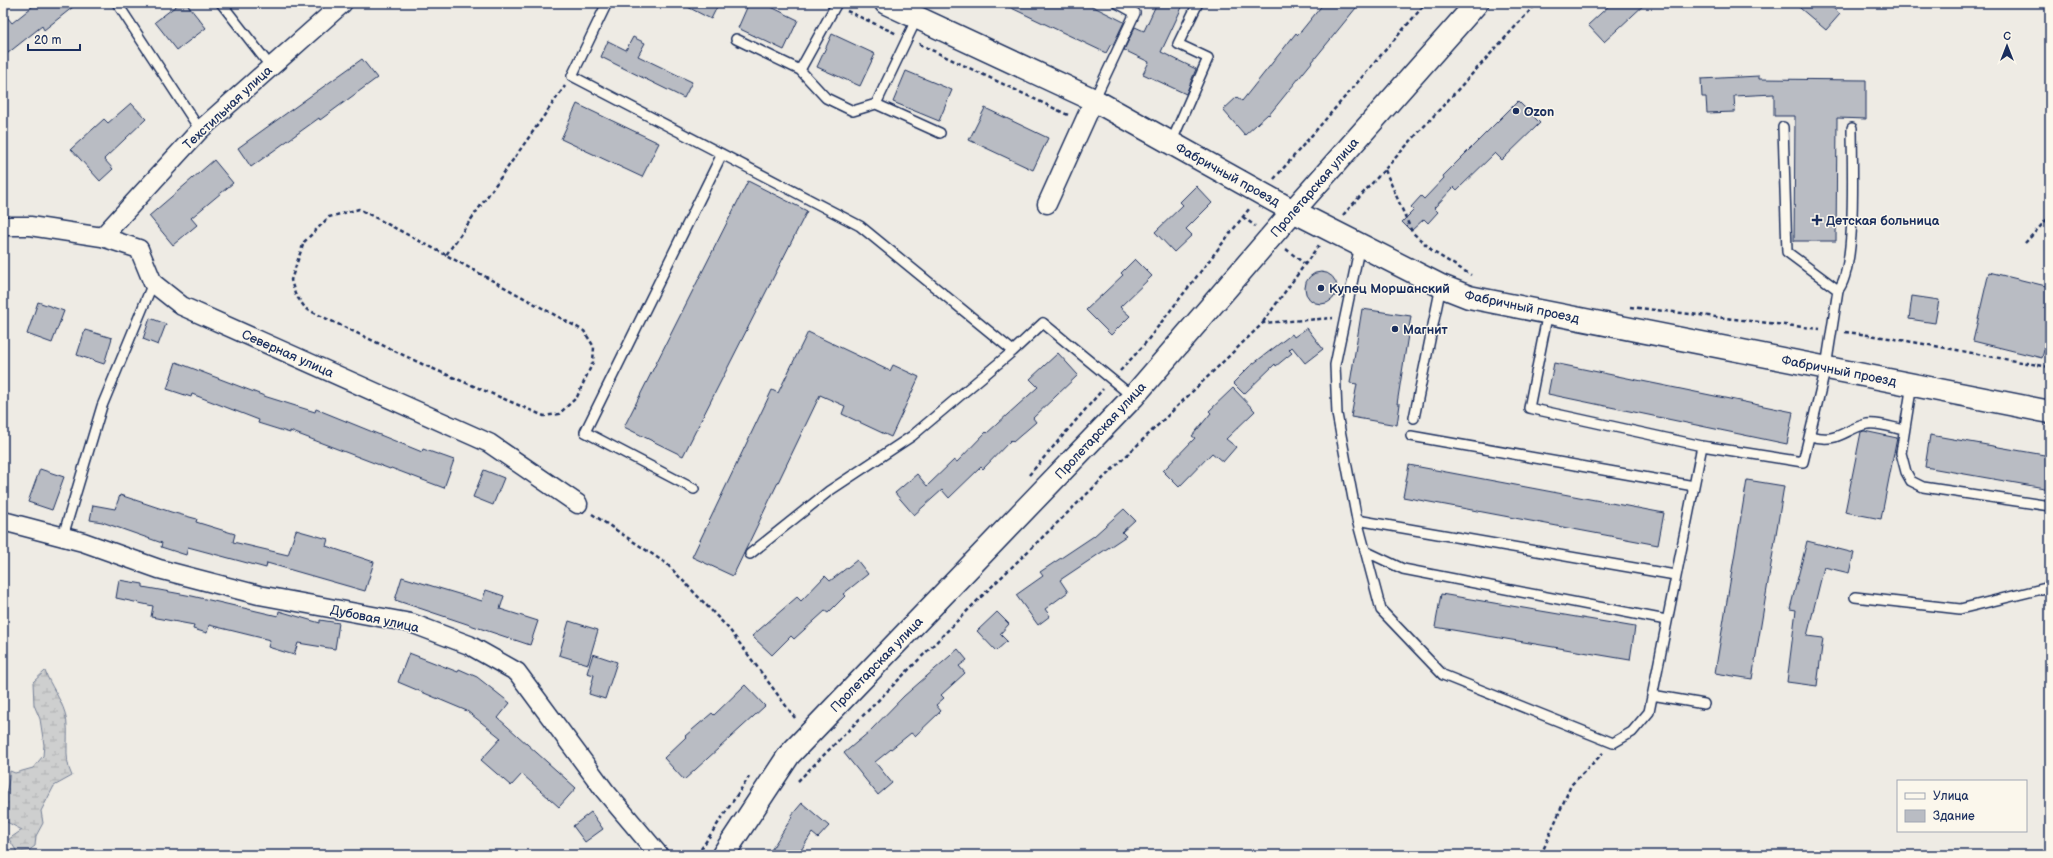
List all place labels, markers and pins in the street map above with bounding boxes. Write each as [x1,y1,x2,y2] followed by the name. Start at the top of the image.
[1524,104,1554,120] place label: Ozon
[1511,106,1521,116] marker: Ozon
[1826,213,1940,229] place label: Детская больница
[1811,214,1823,226] marker: Детская больница
[1329,281,1450,297] place label: Купец Моршанский
[1316,283,1326,293] marker: Купец Моршанский
[1403,322,1448,338] place label: Магнит
[1390,324,1400,334] marker: Магнит

